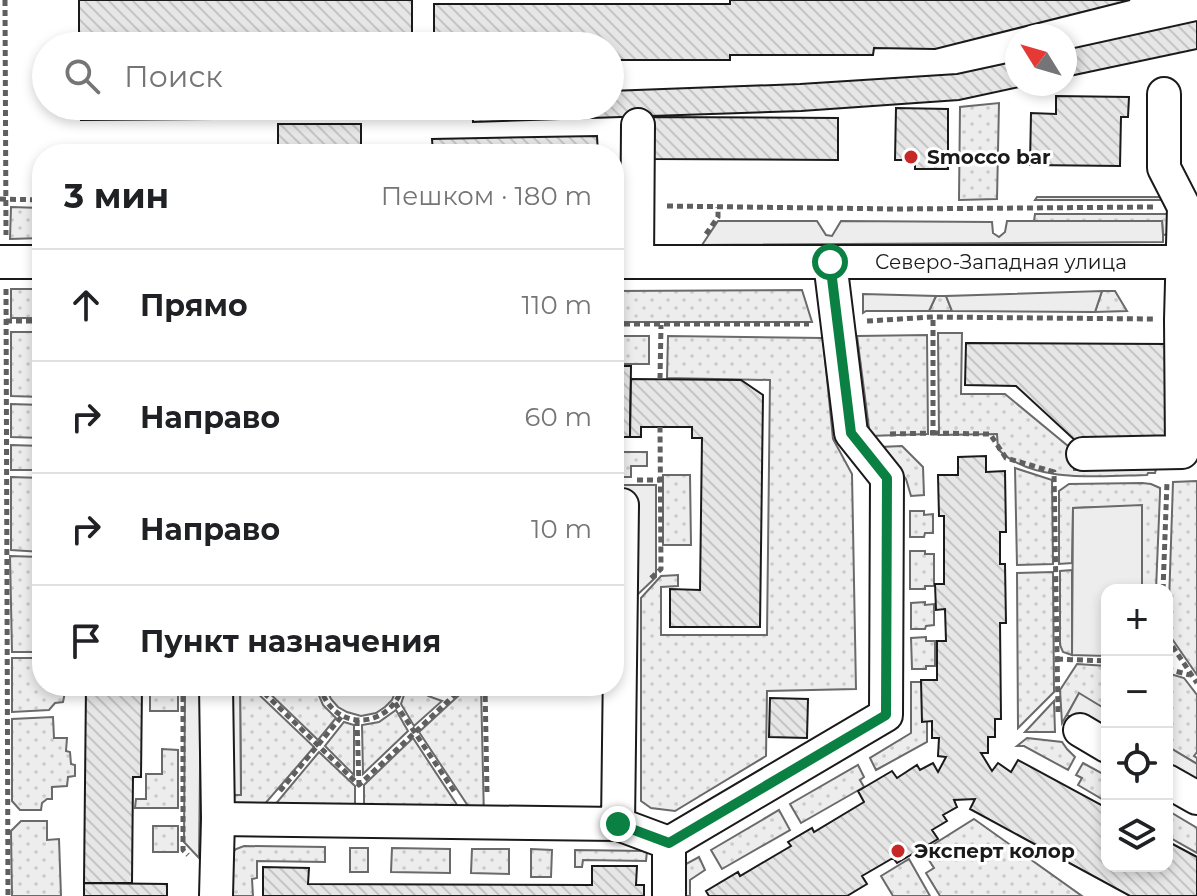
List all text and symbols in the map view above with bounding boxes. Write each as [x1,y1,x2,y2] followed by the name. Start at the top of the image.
[1005,24,1077,96] north arrow
[32,32,624,120] search box
[60,54,104,98] icon: search
[124,58,223,95] text: Поиск
[927,145,1051,169] place label: Smocco bar
[902,148,920,166] marker: Smocco bar
[64,175,169,217] text: 3 мин
[381,180,592,212] text: Пешком · 180 m
[812,244,848,280] route start
[875,250,1127,274] street label: Северо-Западная улица
[64,283,108,327] icon: ahead
[140,287,248,324] text: Прямо
[522,289,592,321] text: 110 m
[64,395,108,439] icon: right
[140,399,280,436] text: Направо
[525,401,592,433] text: 60 m
[64,507,108,551] icon: right
[140,511,280,548] text: Направо
[531,513,592,545] text: 10 m
[1101,584,1173,872] map controls
[1101,584,1173,656] button: +
[64,619,108,663] icon: arrive
[140,623,441,660] text: Пункт назначения
[1101,656,1173,728] button: −
[1101,728,1173,800] button: locate
[1101,800,1173,872] button: layers
[600,806,636,842] route end
[914,839,1075,863] place label: Эксперт колор
[889,842,907,860] marker: Эксперт колор

